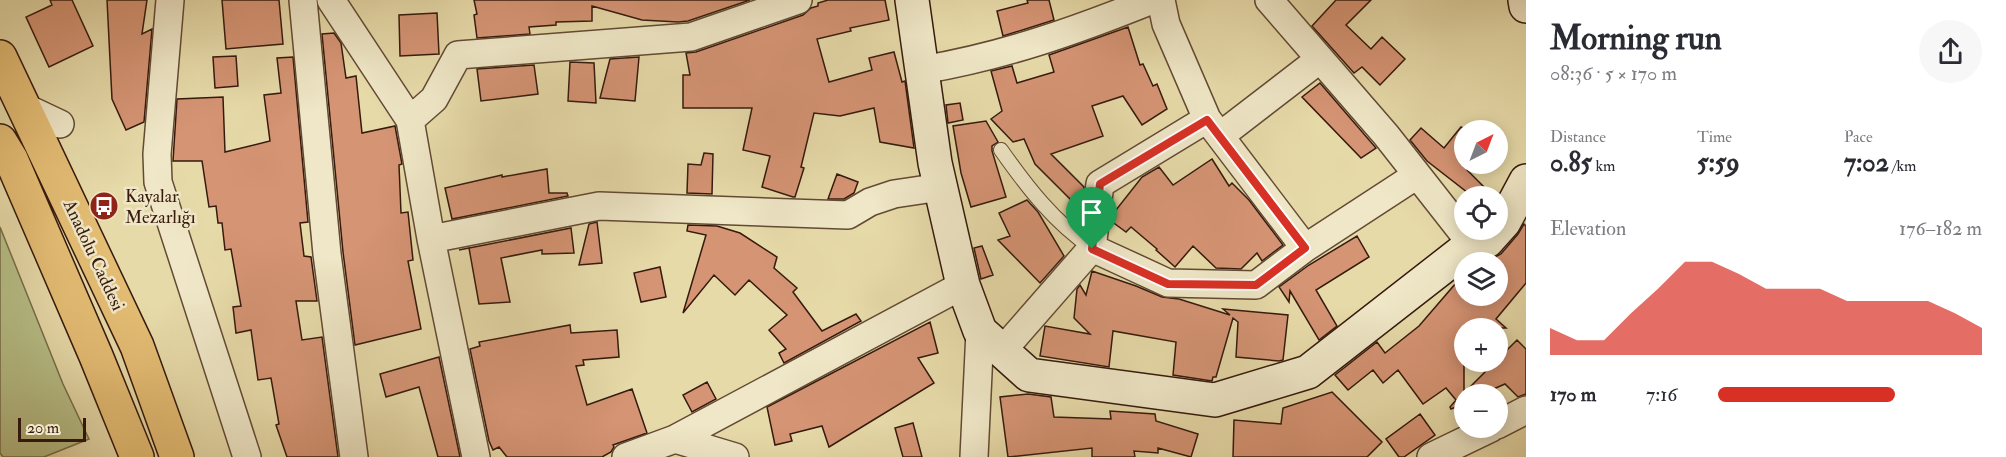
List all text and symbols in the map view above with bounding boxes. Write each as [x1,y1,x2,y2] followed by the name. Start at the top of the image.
[1550,18,1722,59] text: Morning run
[1919,20,1982,83] button: share
[1550,61,1677,86] text: 08:36 · 5 × 170 m
[1454,120,1508,174] north arrow
[1454,120,1508,438] map controls
[1550,127,1606,147] text: Distance
[1697,127,1732,147] text: Time
[1844,127,1873,147] text: Pace
[1550,147,1592,179] text: 0.85
[1697,147,1740,179] text: 5:59
[1844,147,1889,179] text: 7:02
[1592,156,1615,176] text: km
[1889,156,1916,176] text: /km
[125,185,196,229] place label: Kayalar Mezarlığı
[1454,186,1508,240] button: locate
[1066,187,1117,249] pin
[88,190,120,222] bus stop icon: Kayalar Mezarlığı
[57,195,129,315] street label: Anadolu Caddesi
[1075,196,1108,229] icon: arrive
[1550,216,1626,241] text: Elevation
[1899,216,1982,241] text: 176–182 m
[1454,252,1508,306] button: layers
[1454,318,1508,372] button: +
[1550,382,1596,407] text: 170 m
[1646,382,1677,407] text: 7:16
[1454,384,1508,438] button: −
[18,415,86,442] scale bar
[27,418,59,438] text: 20 m

